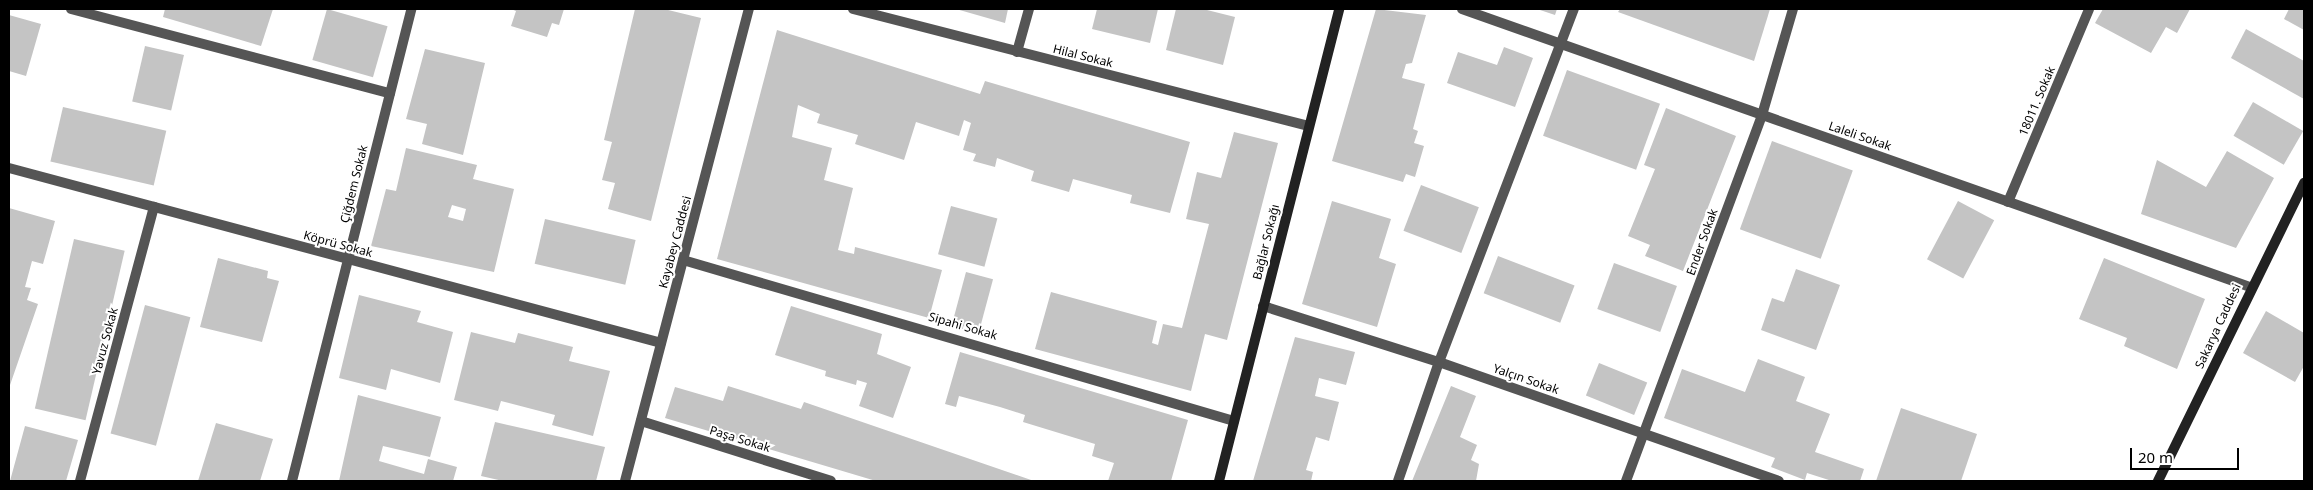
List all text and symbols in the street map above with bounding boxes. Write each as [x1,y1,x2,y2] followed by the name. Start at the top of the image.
[1051,42,1115,70] street label: Hilal Sokak
[2016,64,2058,138] street label: 18011. Sokak
[1827,119,1893,153] street label: Laleli Sokak
[337,143,371,225] street label: Çiğdem Sokak
[656,194,694,290] street label: Kayabey Caddesi
[1250,203,1282,281] street label: Bağlar Sokağı
[1683,207,1721,277] street label: Ender Sokak
[302,228,374,260] street label: Köprü Sokak
[2192,281,2244,371] street label: Sakarya Caddesi
[89,306,121,376] street label: Yavuz Sokak
[927,309,999,343] street label: Sipahi Sokak
[1491,361,1561,397] street label: Yalçın Sokak
[708,423,772,455] street label: Paşa Sokak
[2133,438,2242,470] scale bar
[2138,447,2173,467] text: 20 m

